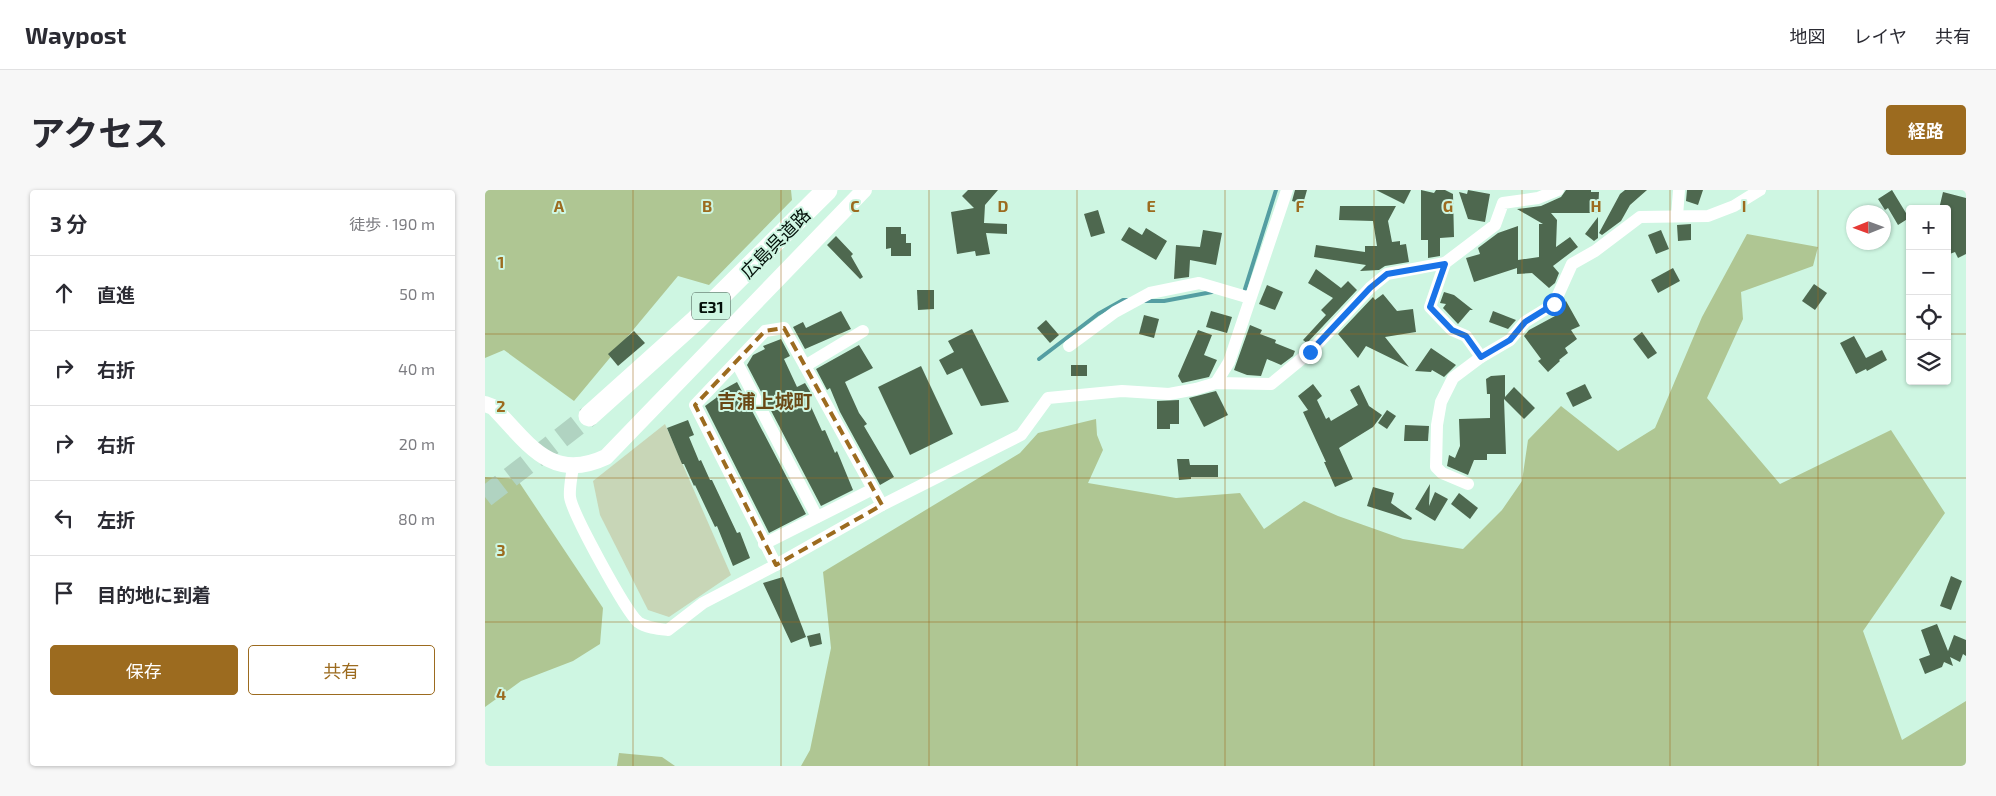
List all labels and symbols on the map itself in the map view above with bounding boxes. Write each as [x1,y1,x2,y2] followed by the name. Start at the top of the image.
[554,196,565,215] text: A
[702,196,712,215] text: B
[850,196,860,215] text: C
[998,196,1009,215] text: D
[1146,196,1156,215] text: E
[1296,196,1305,215] text: F
[1443,196,1453,215] text: G
[1590,196,1602,215] text: H
[1742,196,1746,215] text: I
[735,203,815,283] street label: 広島呉道路
[1846,205,1891,250] north arrow
[498,252,504,271] text: 1
[692,292,730,320] road number: E31
[1543,293,1566,316] route start
[1299,341,1322,364] route end
[717,389,813,412] district label: 吉浦上城町
[496,396,506,415] text: 2
[496,540,506,559] text: 3
[496,684,506,703] text: 4

